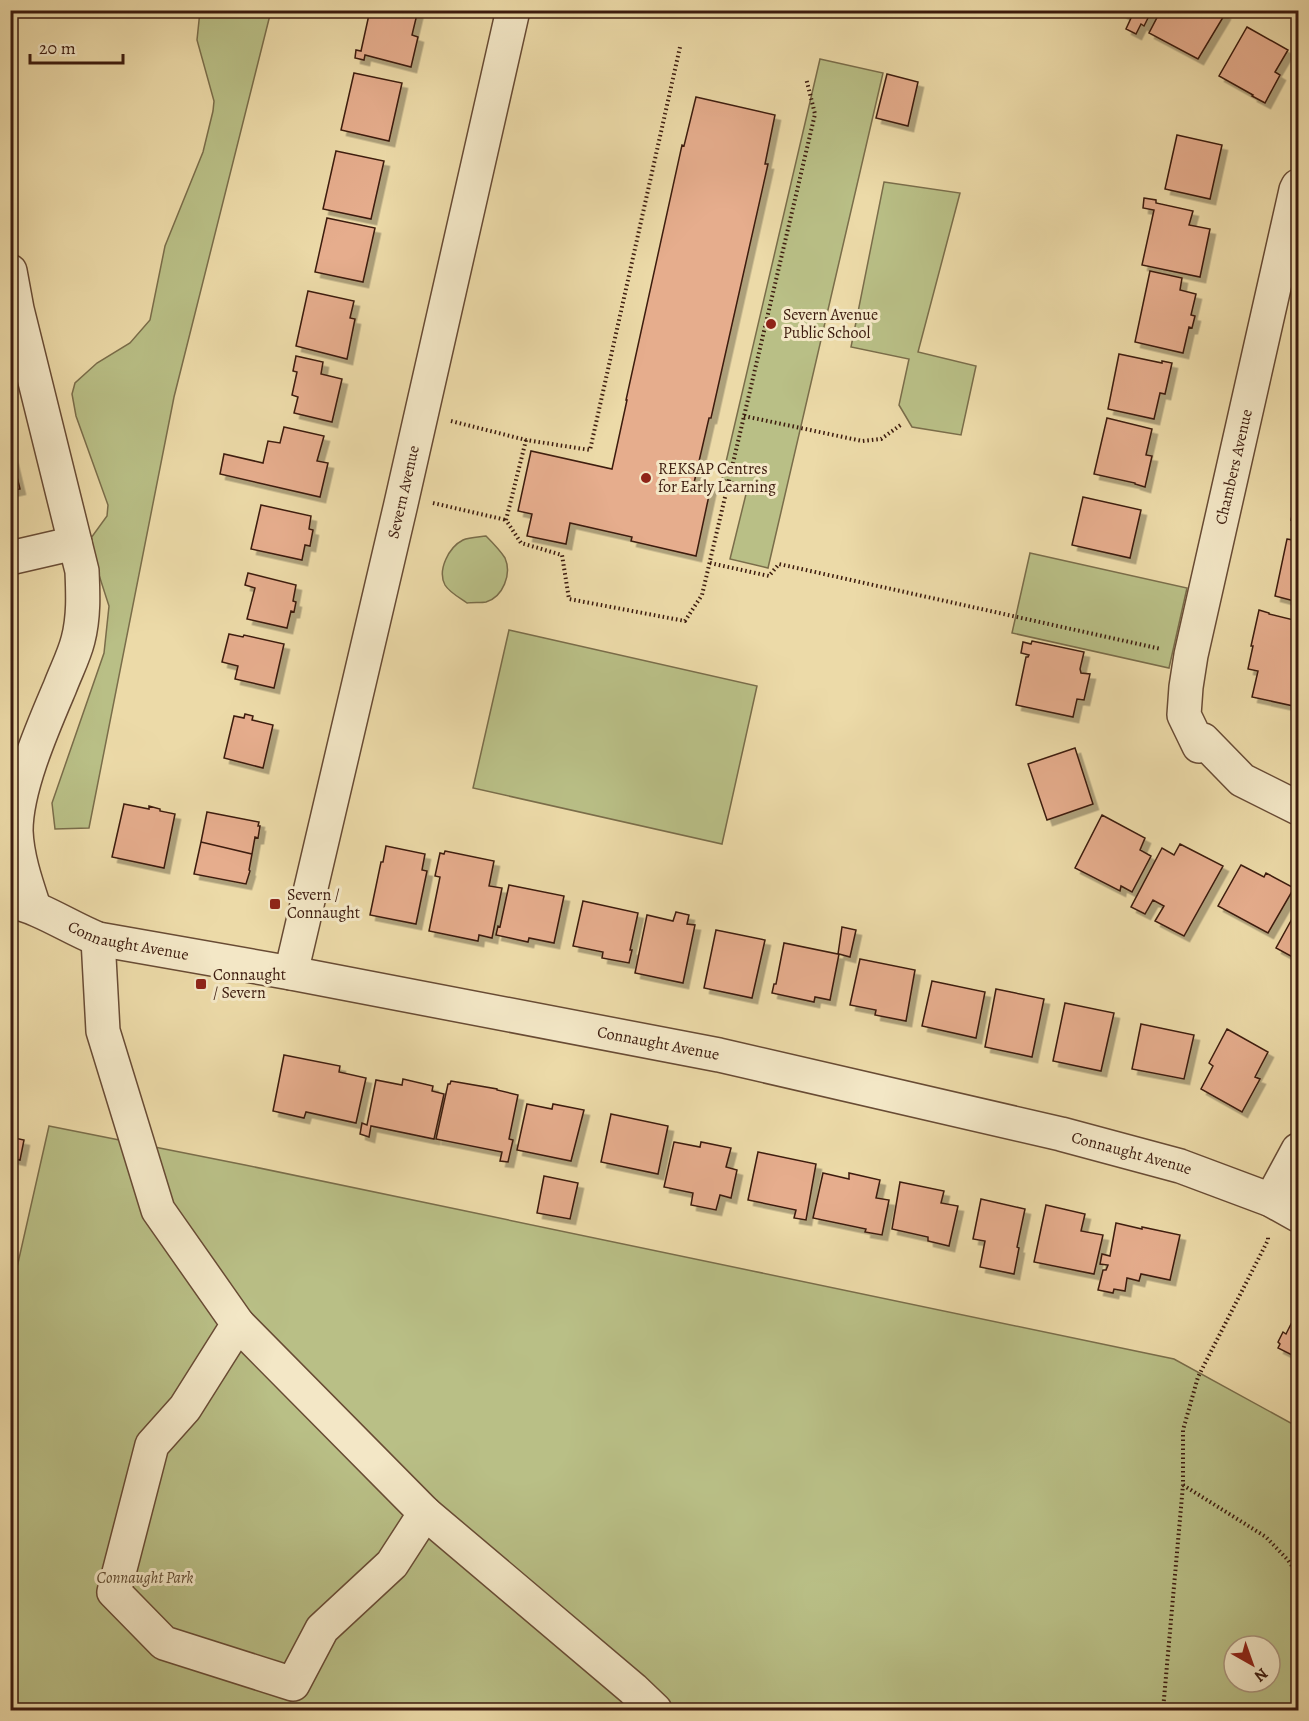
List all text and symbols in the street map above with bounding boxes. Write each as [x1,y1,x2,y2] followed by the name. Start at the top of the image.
[30,27,123,65] scale bar
[39,36,76,60] text: 20 m
[783,304,878,344] place label: Severn Avenue Public School
[764,317,778,331] marker: Severn Avenue Public School
[1210,407,1258,527] street label: Chambers Avenue
[382,443,425,541] street label: Severn Avenue
[658,458,776,498] place label: REKSAP Centres for Early Learning
[639,471,653,485] marker: REKSAP Centres for Early Learning
[287,884,360,924] place label: Severn / Connaught
[268,897,282,911] marker: Severn / Connaught
[64,916,190,966] street label: Connaught Avenue
[213,964,286,1004] place label: Connaught / Severn
[194,977,208,991] marker: Connaught / Severn
[595,1021,721,1066] street label: Connaught Avenue
[1069,1126,1195,1180] street label: Connaught Avenue
[97,1567,193,1589] park label: Connaught Park
[1222,1634,1282,1694] north arrow
[1249,1663,1273,1687] text: N

